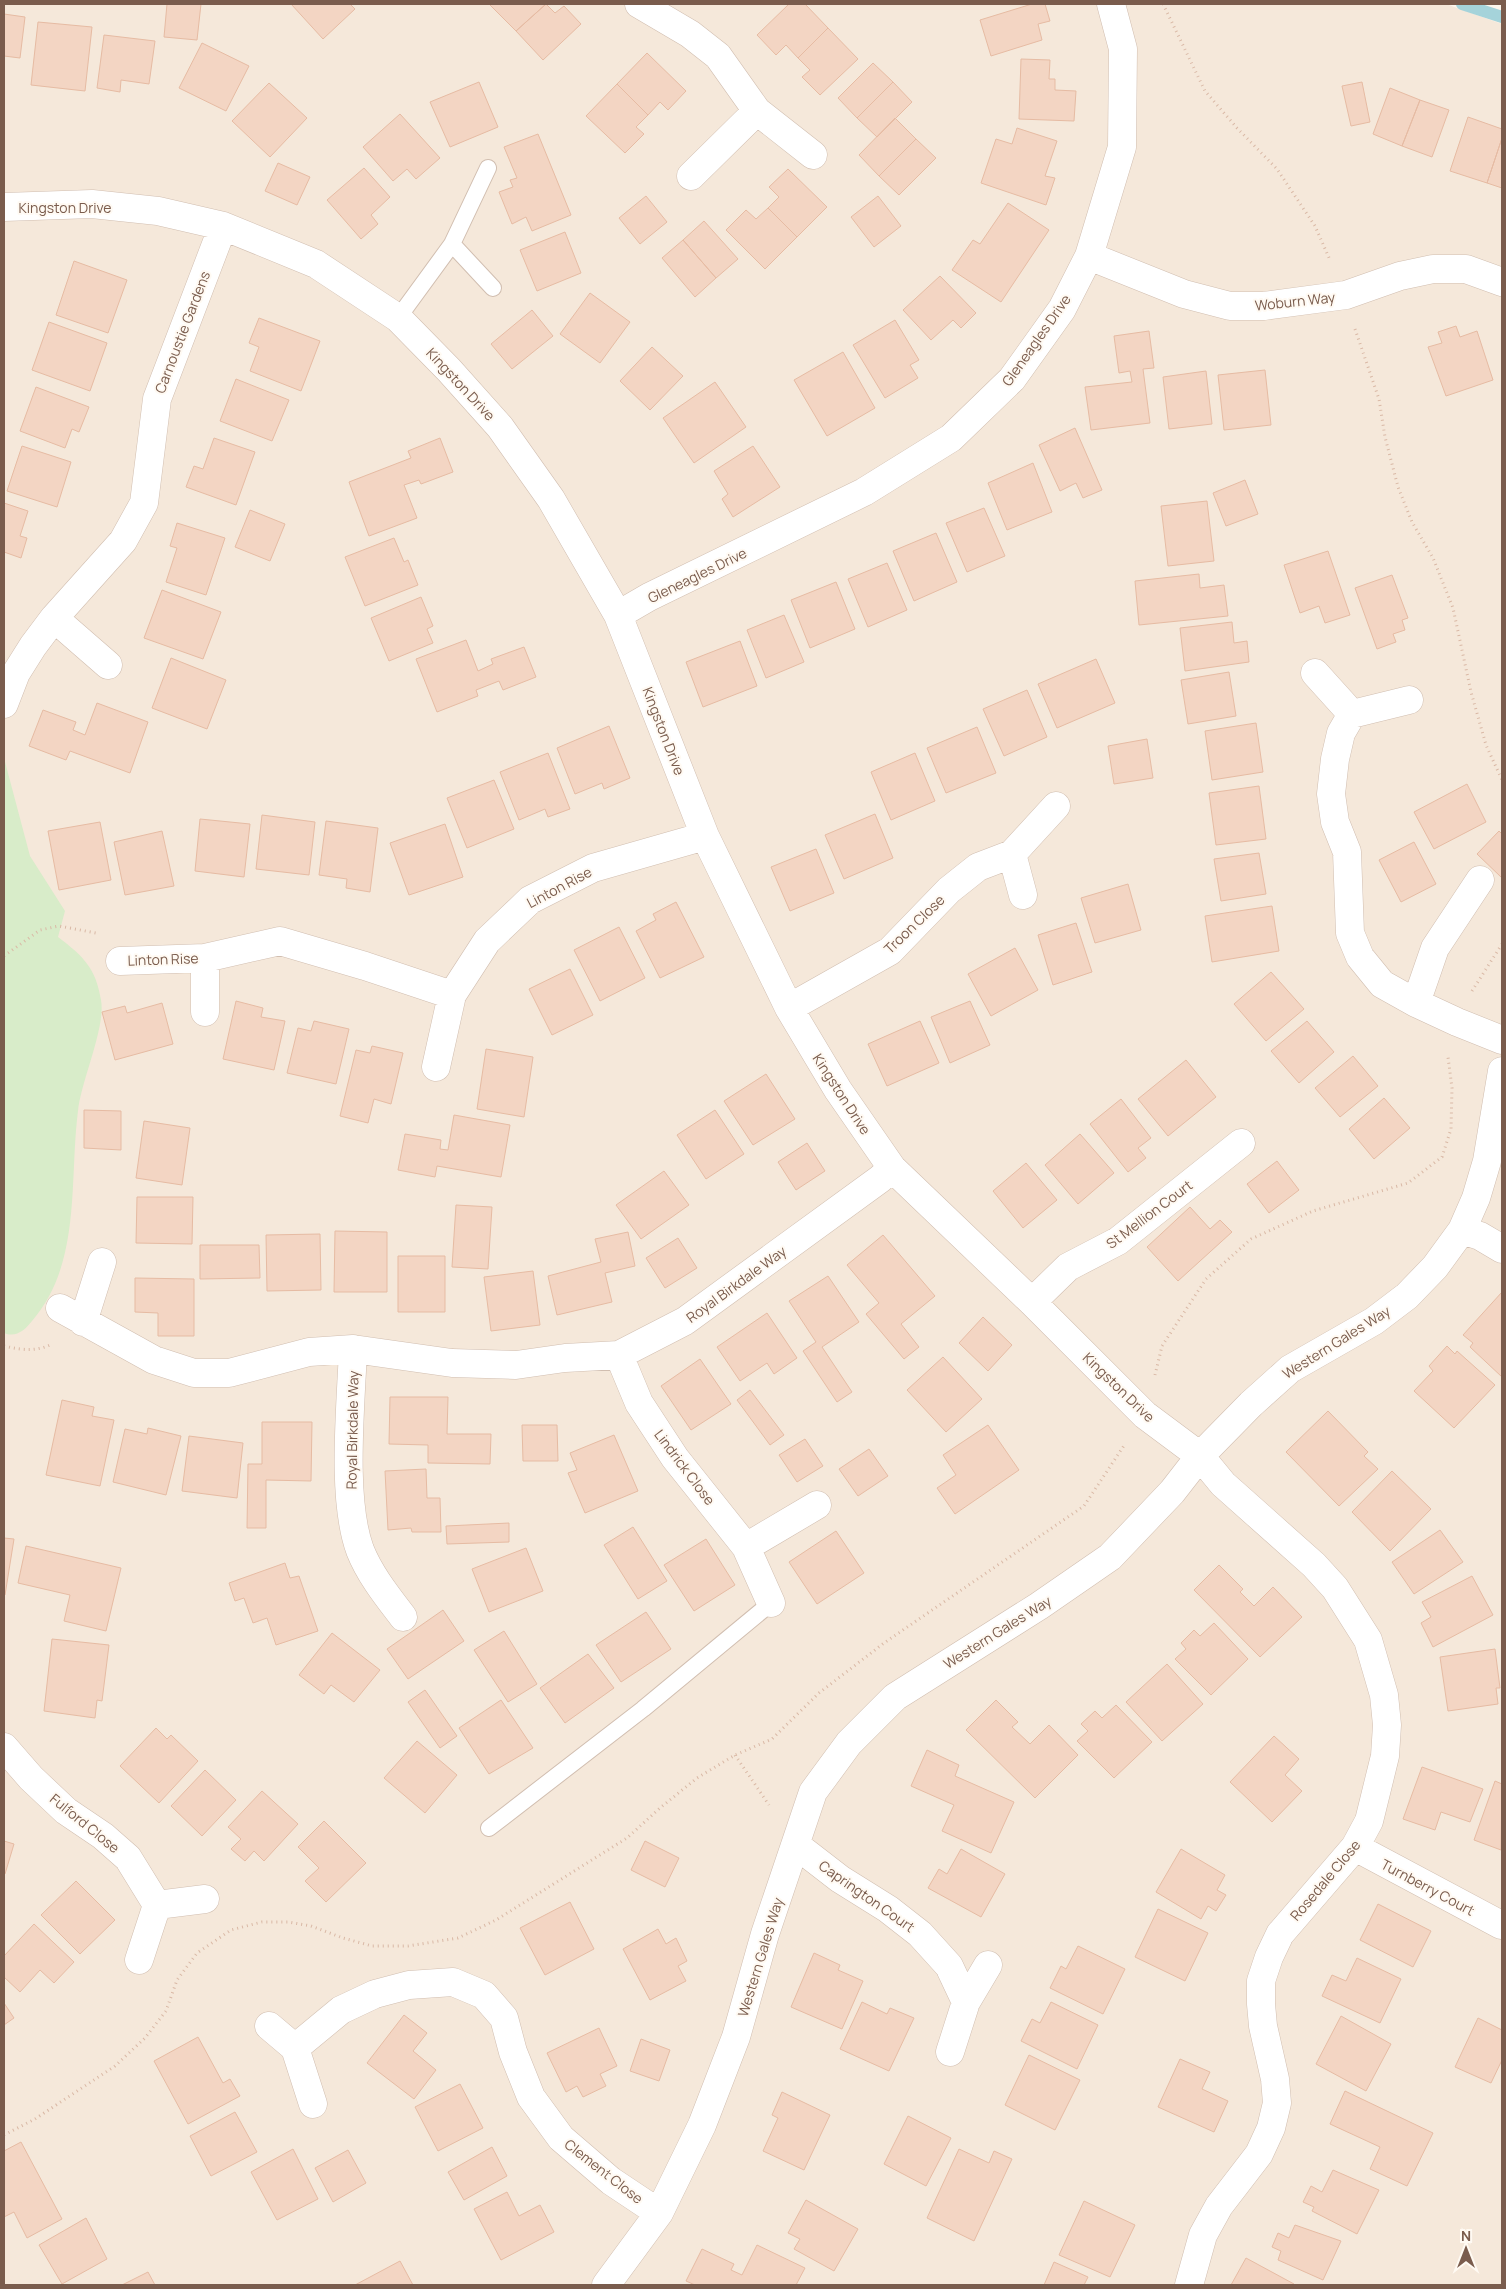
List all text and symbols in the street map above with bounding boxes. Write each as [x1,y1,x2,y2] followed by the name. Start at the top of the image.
[19,198,112,217] street label: Kingston Drive
[150,268,214,396] street label: Carnoustie Gardens
[1254,287,1337,315] street label: Woburn Way
[997,290,1075,390] street label: Gleneagles Drive
[422,344,500,424] street label: Kingston Drive
[644,543,750,607] street label: Gleneagles Drive
[638,684,690,778] street label: Kingston Drive
[523,862,595,912] street label: Linton Rise
[880,890,948,958] street label: Troon Close
[127,948,199,970] street label: Linton Rise
[809,1050,875,1138] street label: Kingston Drive
[1102,1175,1196,1253] street label: St Mellion Court
[682,1241,790,1327] street label: Royal Birkdale Way
[1278,1301,1394,1383] street label: Western Gales Way
[1079,1348,1159,1426] street label: Kingston Drive
[341,1370,363,1490] street label: Royal Birkdale Way
[650,1425,720,1509] street label: Lindrick Close
[939,1591,1055,1673] street label: Western Gales Way
[46,1789,124,1857] street label: Fulford Close
[1286,1836,1364,1924] street label: Rosedale Close
[1378,1854,1478,1920] street label: Turnberry Court
[815,1856,919,1936] street label: Caprington Court
[733,1894,787,2019] street label: Western Gales Way
[561,2134,647,2208] street label: Clement Close
[1441,2224,1491,2274] north arrow
[1461,2226,1471,2245] text: N

